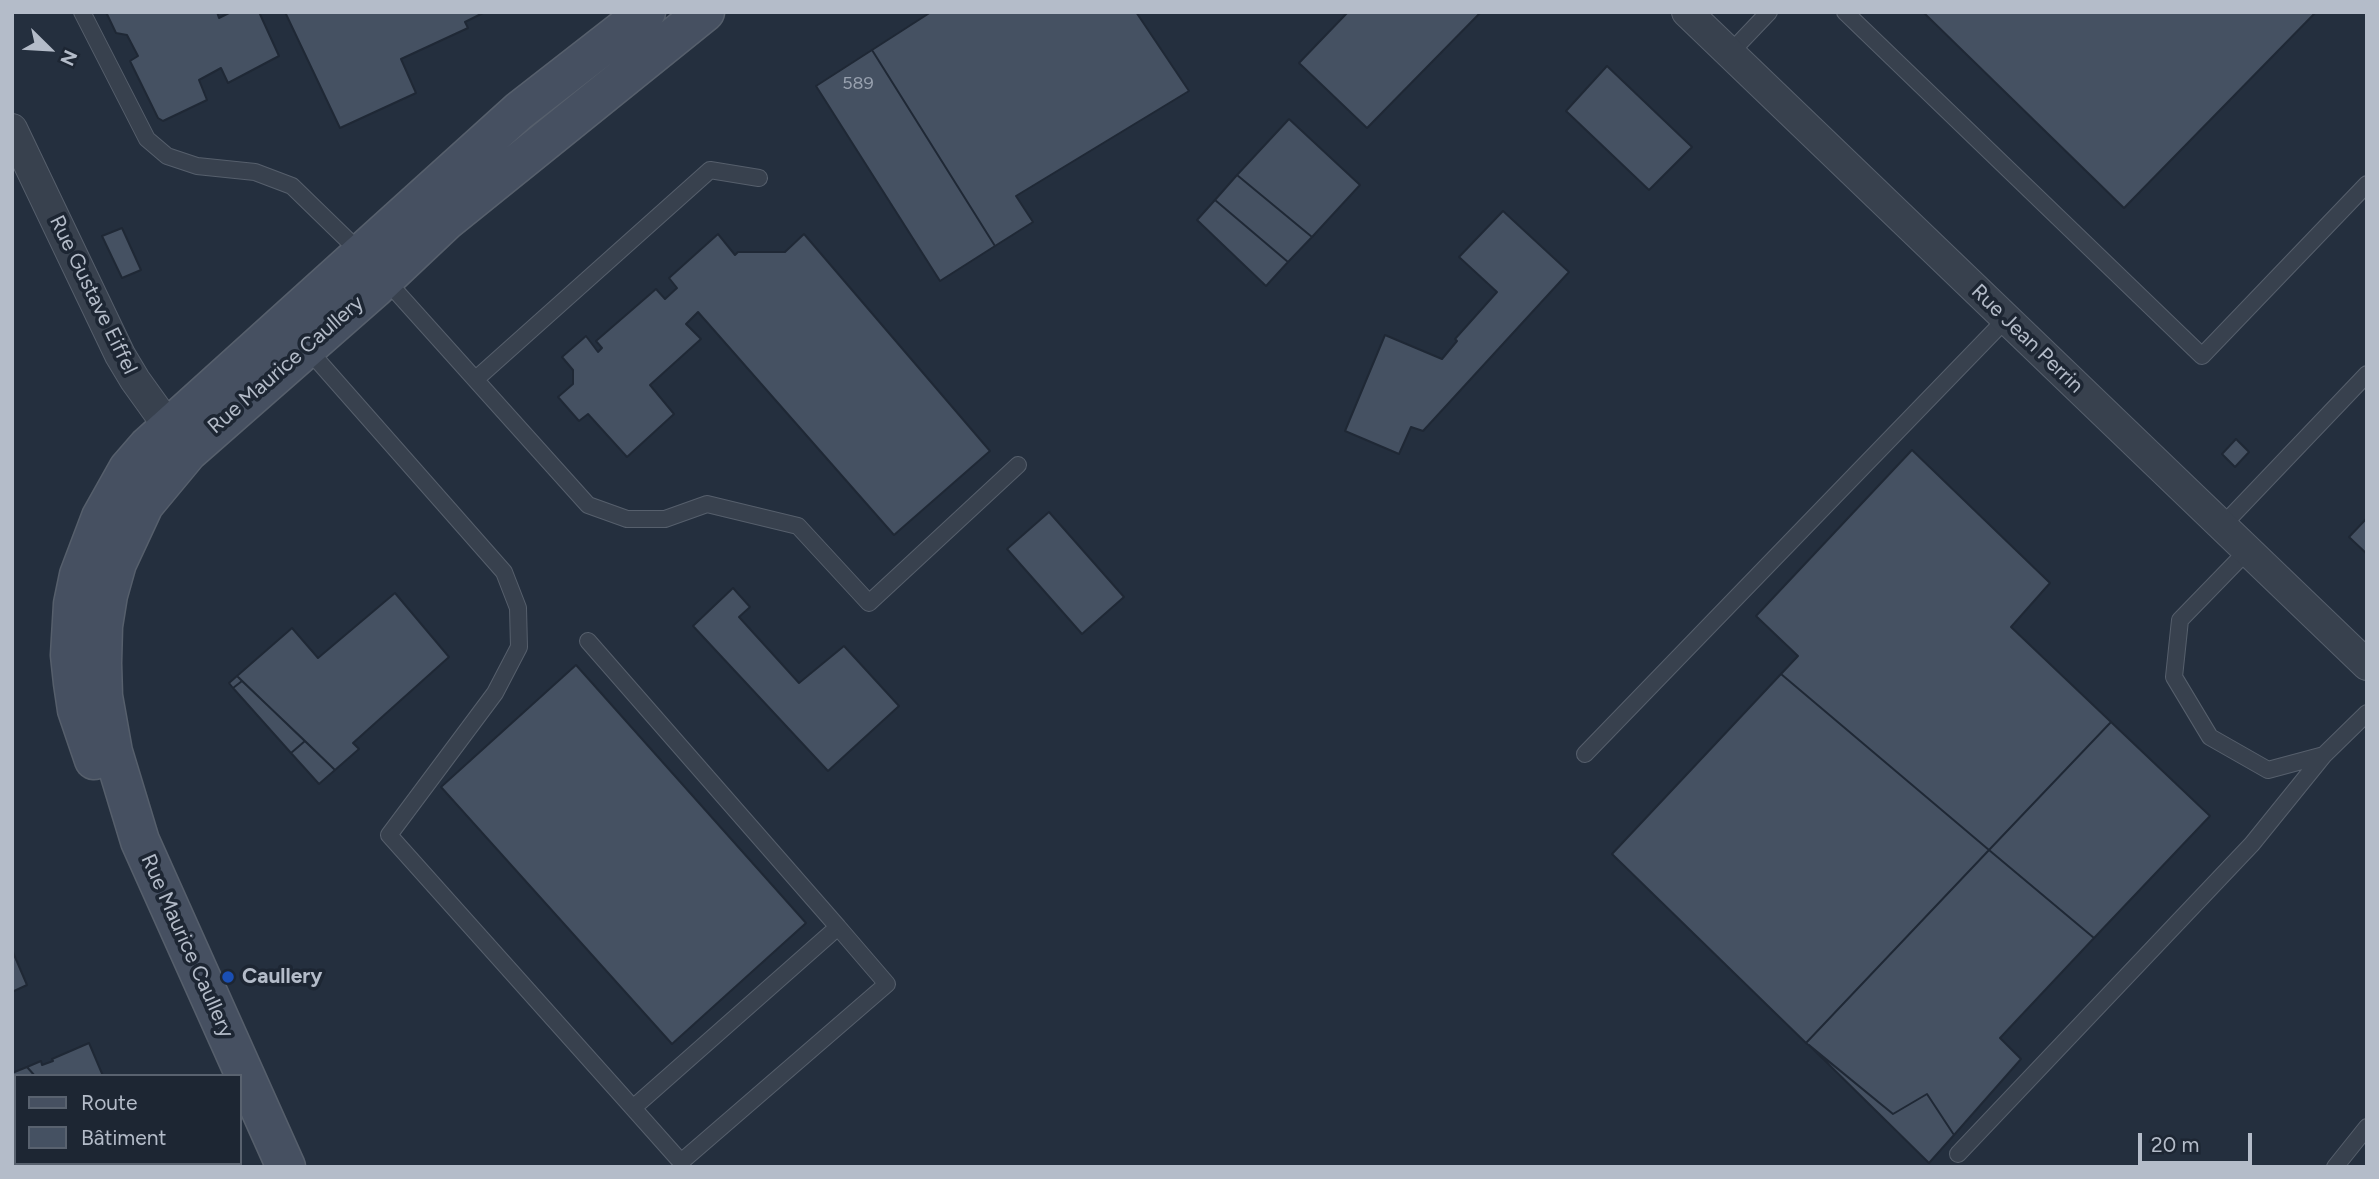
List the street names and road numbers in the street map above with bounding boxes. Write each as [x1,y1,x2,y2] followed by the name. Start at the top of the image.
[44,211,142,379] street label: Rue Gustave Eiffel
[1966,279,2088,399] street label: Rue Jean Perrin
[203,291,369,439] street label: Rue Maurice Caullery
[135,850,239,1042] street label: Rue Maurice Caullery

